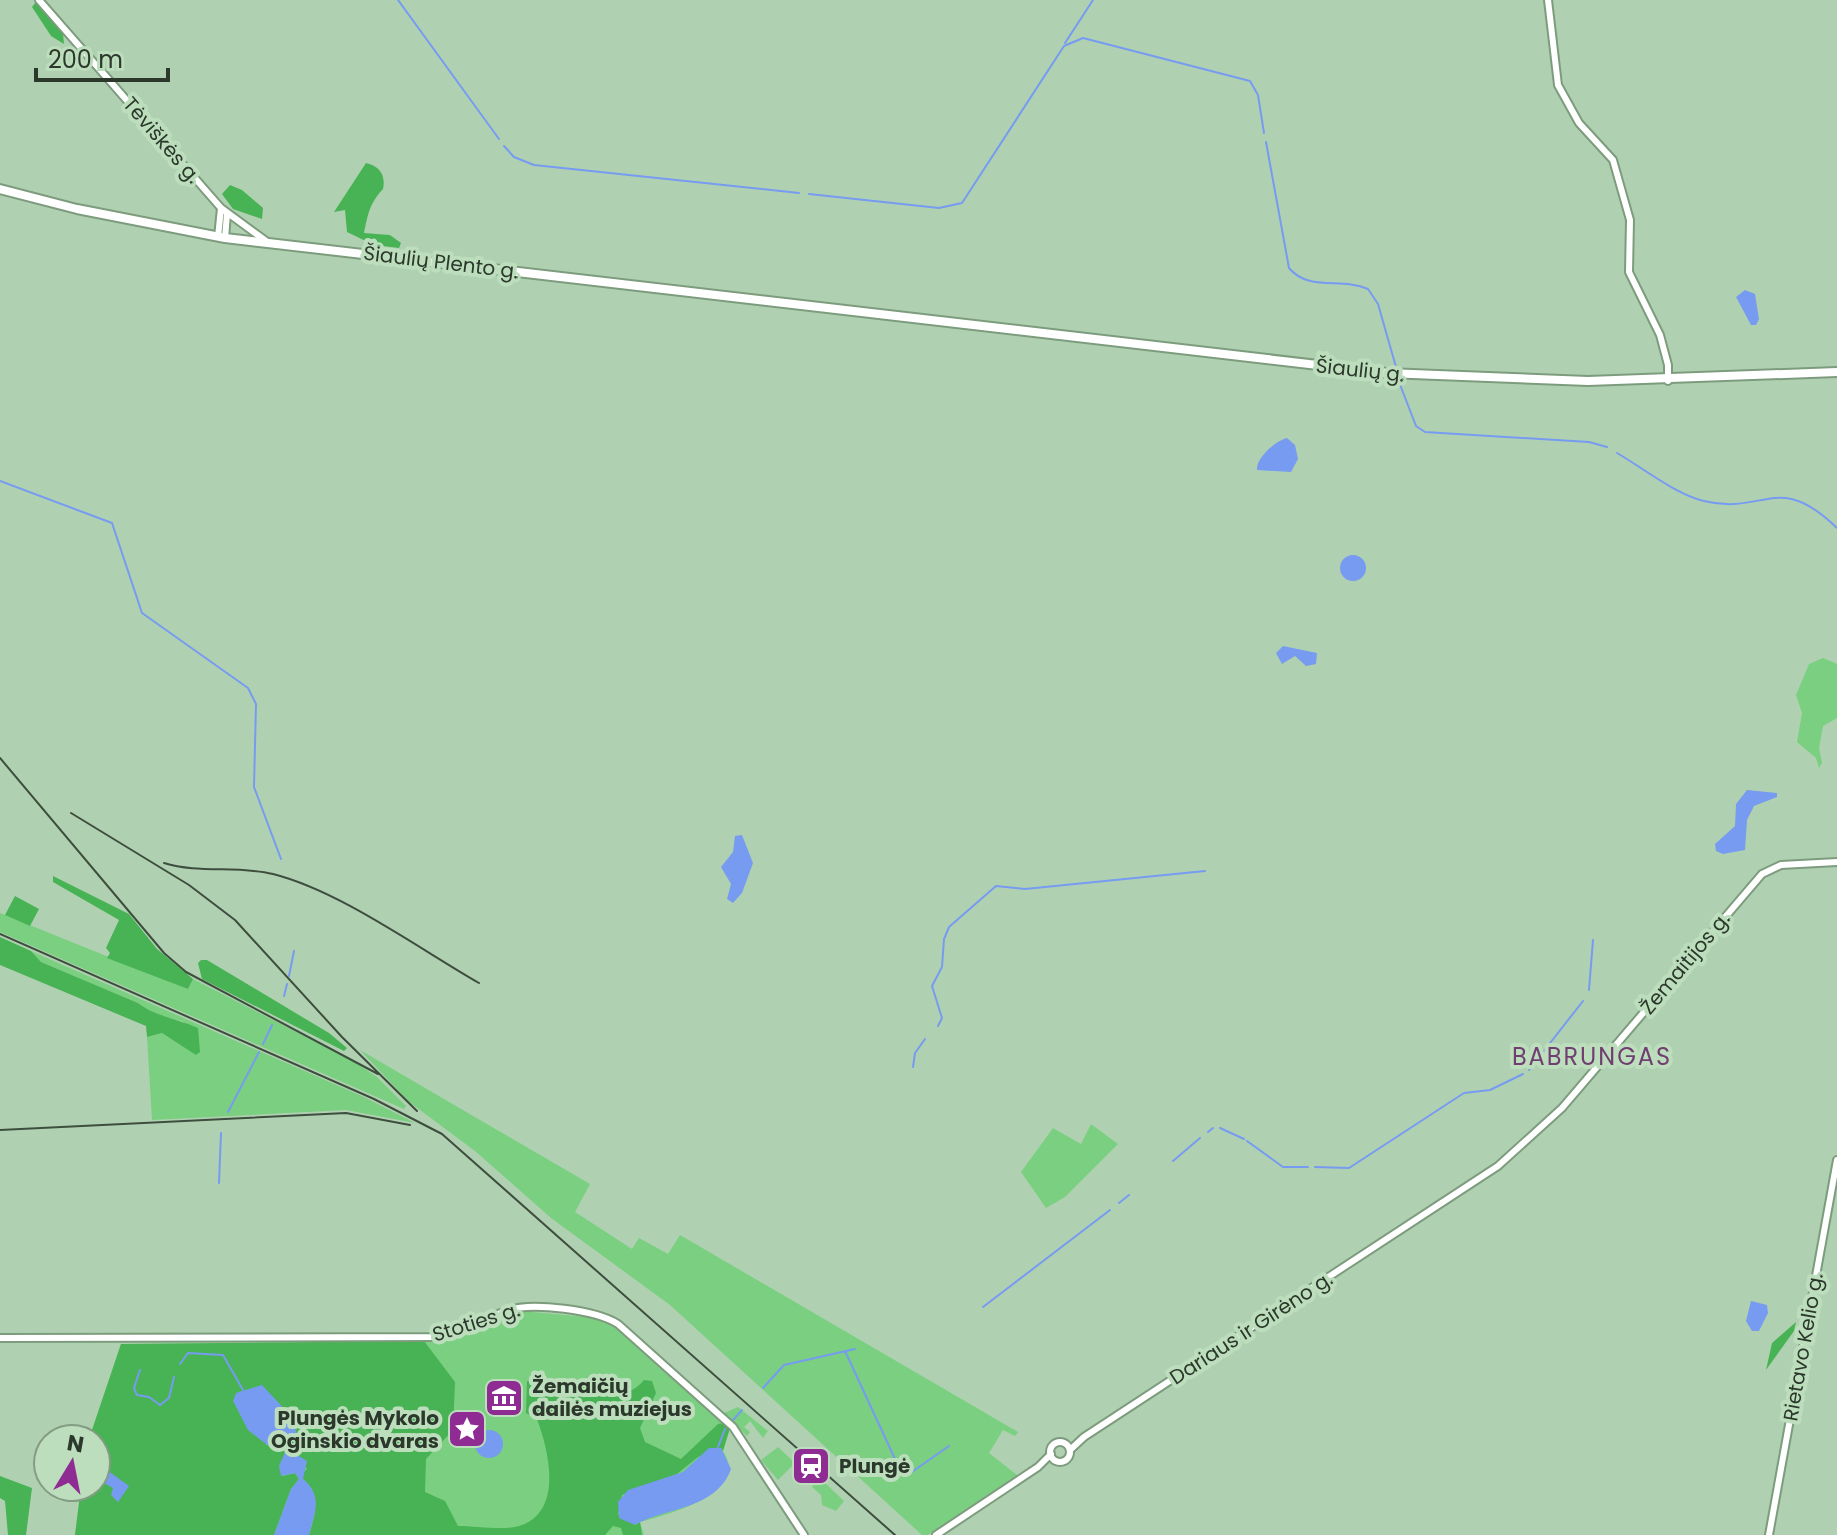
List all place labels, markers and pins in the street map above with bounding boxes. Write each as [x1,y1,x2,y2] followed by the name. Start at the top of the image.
[532,1372,692,1423] place label: Žemaičių dailės muziejus
[483,1377,525,1419] museum icon: Žemaičių dailės muziejus
[271,1404,439,1455] place label: Plungės Mykolo Oginskio dvaras
[446,1408,488,1450] place icon: Plungės Mykolo Oginskio dvaras
[790,1445,832,1487] station icon: Plungė
[839,1452,910,1480] place label: Plungė

